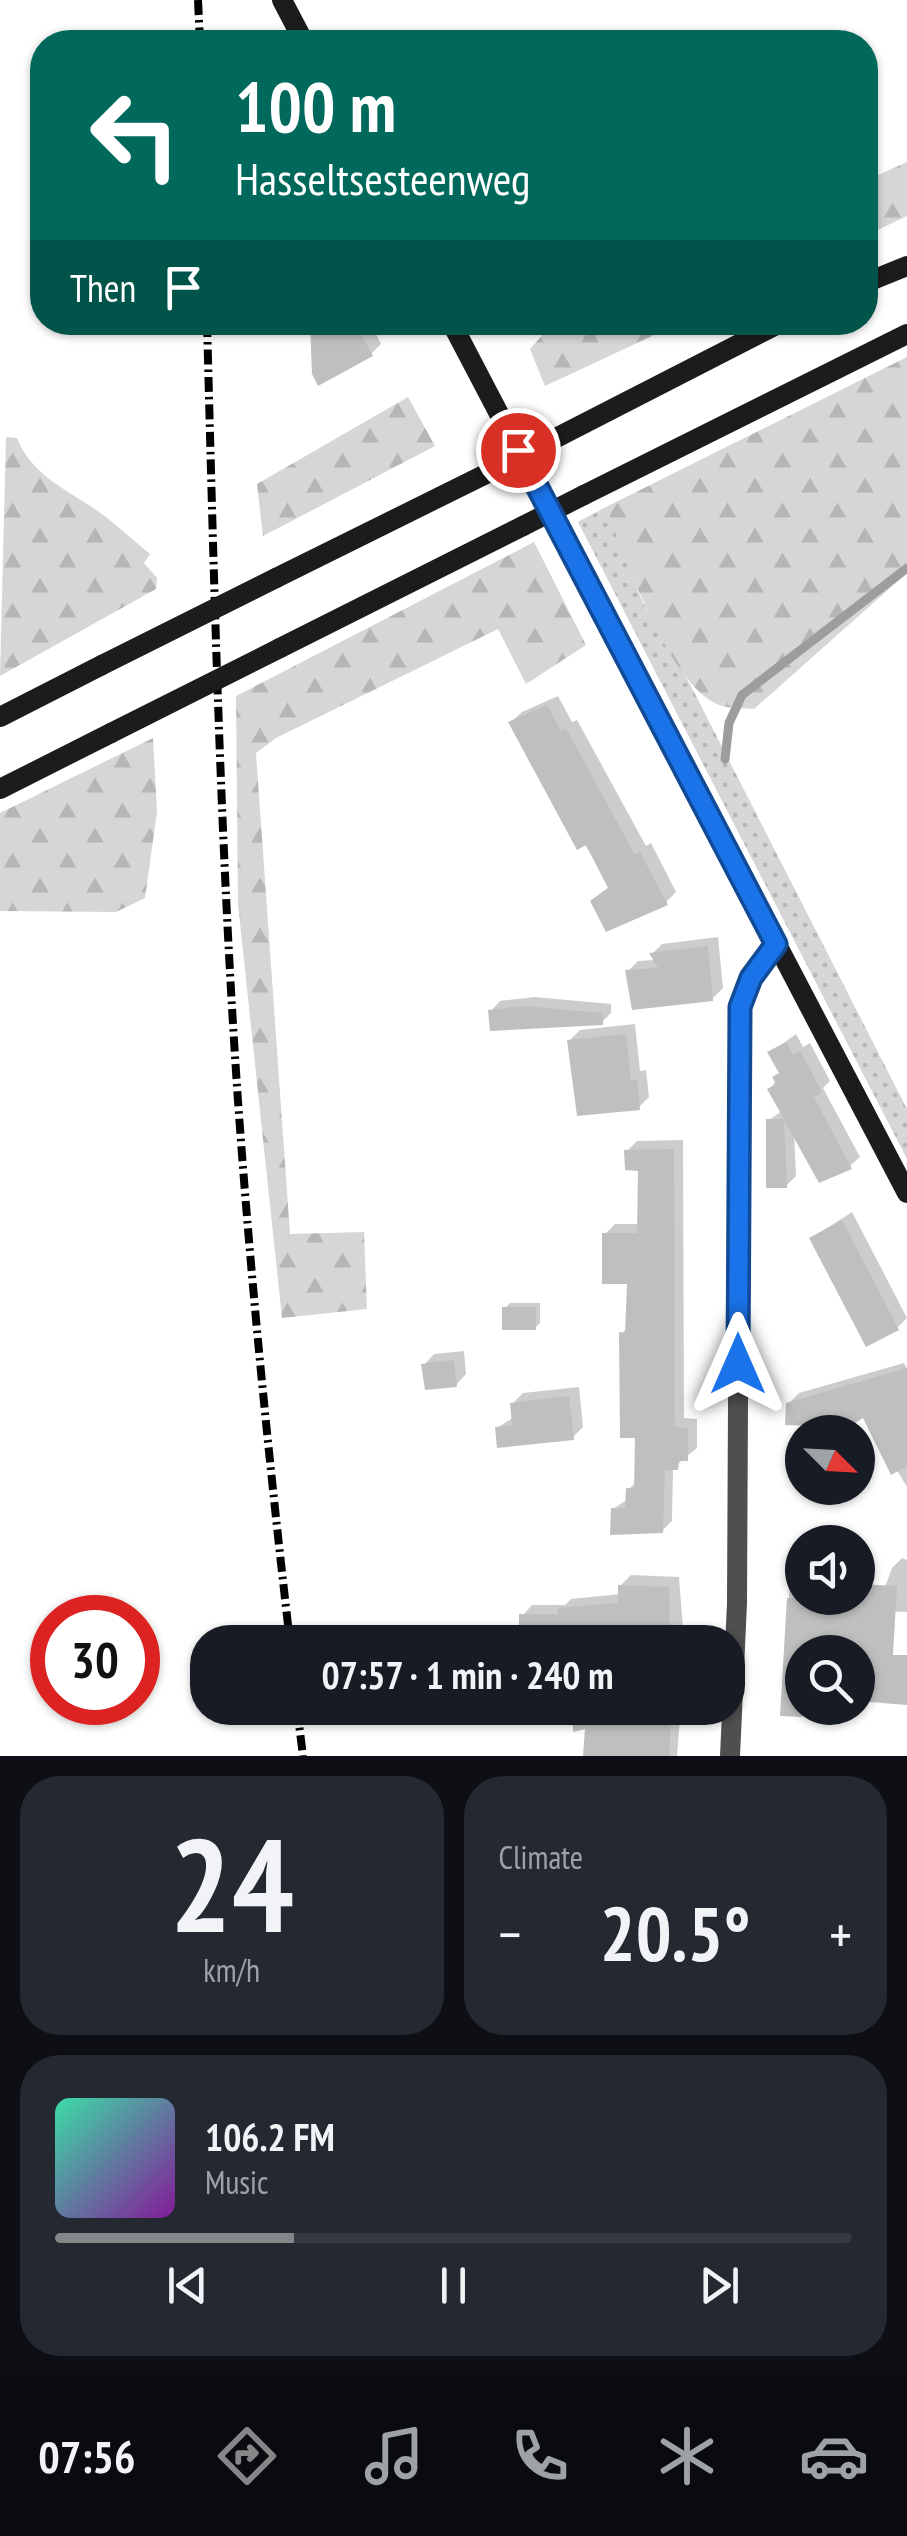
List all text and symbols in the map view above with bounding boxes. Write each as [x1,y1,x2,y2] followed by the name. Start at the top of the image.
[235,61,396,151] text: 100 m
[70,70,200,200] icon: left
[235,149,530,207] text: Hasseltsesteenweg
[156,260,211,315] icon: arrive
[70,263,136,312] text: Then
[476,408,561,493] pin
[491,423,546,478] icon: arrive
[686,1312,790,1416] position arrow
[785,1415,875,1505] north arrow
[785,1415,875,1725] map controls
[785,1525,875,1615] button: sound
[30,1595,160,1725] speed limit sign: 30
[785,1635,875,1725] button: search
[321,1650,614,1699] text: 07:57 · 1 min · 240 m
[170,1800,294,1968] text: 24
[499,1836,583,1878] text: Climate
[600,1885,751,1982] text: 20.5°
[499,1898,521,1969] text: −
[829,1898,852,1969] text: +
[203,1949,260,1991] text: km/h
[205,2112,335,2161] text: 106.2 FM
[205,2161,268,2203] text: Music
[160,2258,215,2313] icon: previous
[426,2258,481,2313] icon: pause
[692,2258,747,2313] icon: next
[212,2421,282,2491] icon: directions
[359,2421,429,2491] icon: music
[505,2421,575,2491] icon: phone
[652,2421,722,2491] icon: climate
[799,2421,869,2491] icon: car
[38,2427,136,2485] text: 07:56

